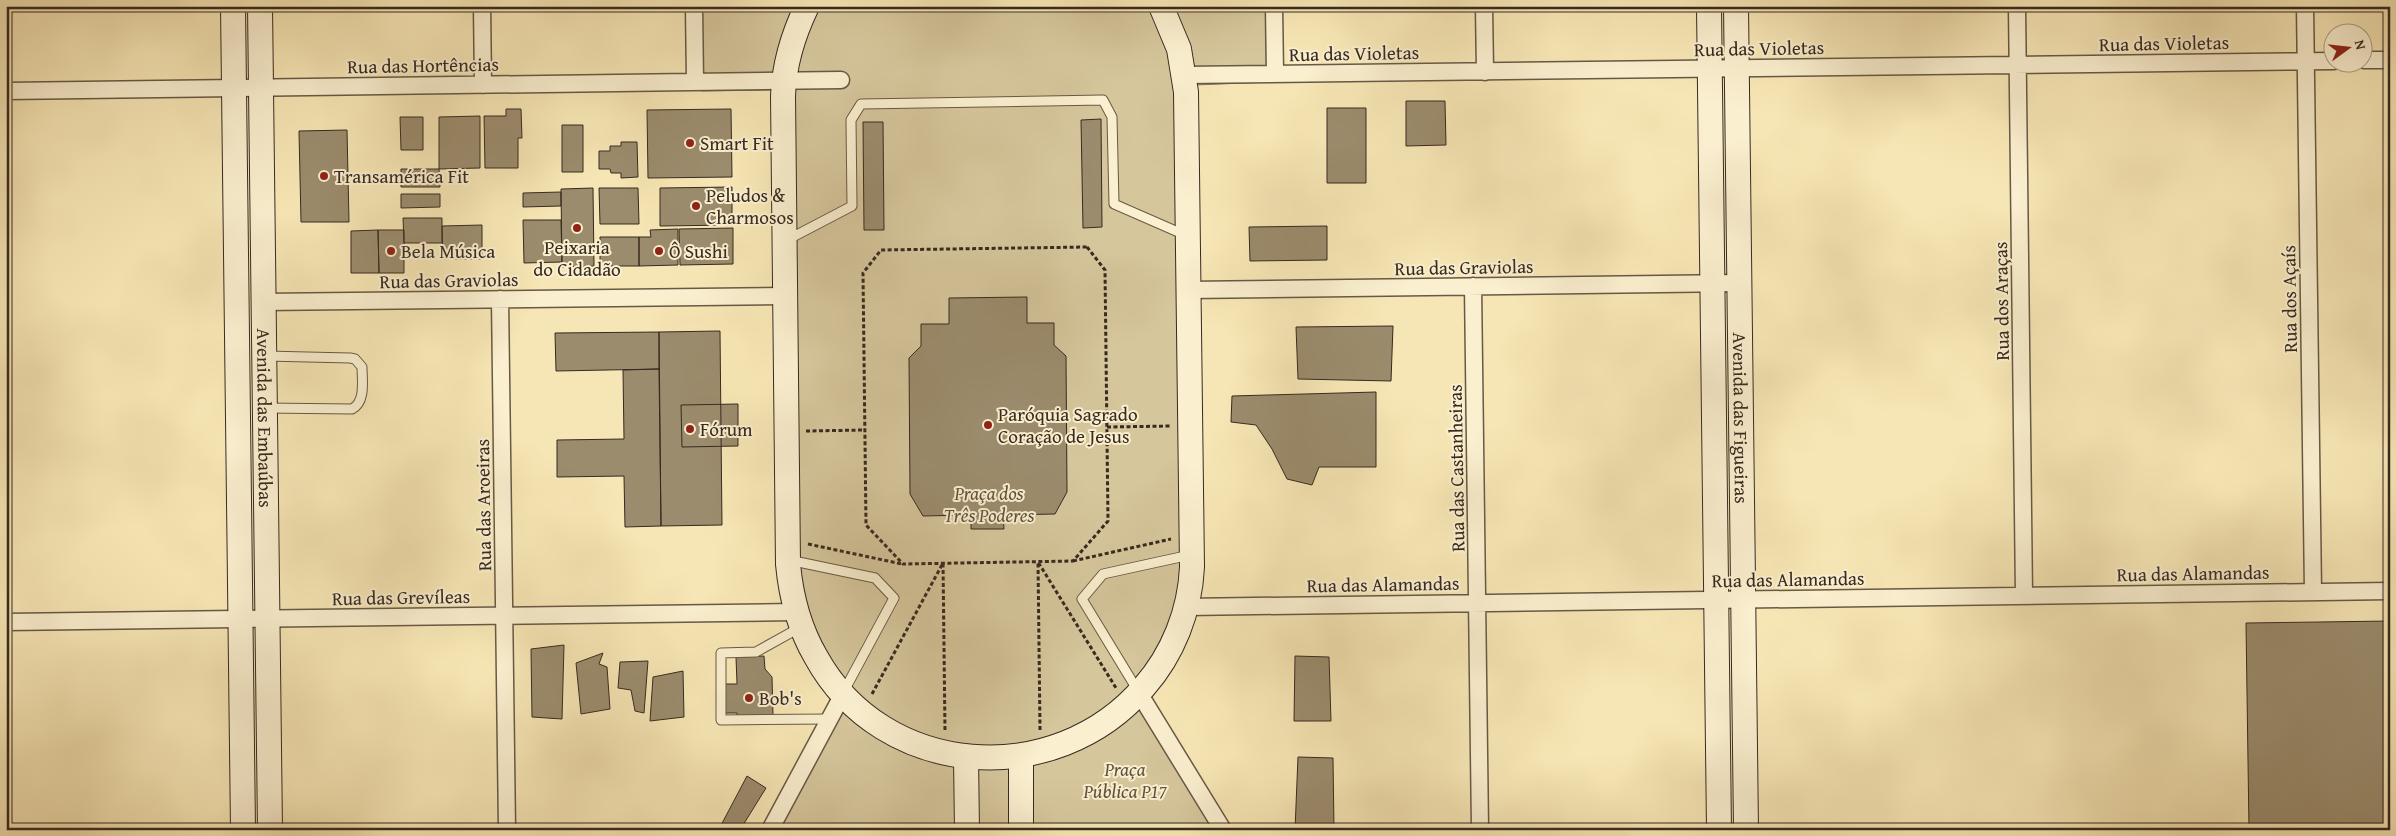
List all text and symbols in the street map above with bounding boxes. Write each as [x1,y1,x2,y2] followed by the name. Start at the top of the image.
[2324,22,2374,72] north arrow
[2099,28,2229,58] street label: Rua das Violetas
[1694,33,1824,63] street label: Rua das Violetas
[1289,38,1419,68] street label: Rua das Violetas
[2350,38,2372,52] text: N
[347,50,499,80] street label: Rua das Hortências
[700,129,774,157] place label: Smart Fit
[684,137,696,149] marker: Smart Fit
[334,162,469,190] place label: Transamérica Fit
[318,170,330,182] marker: Transamérica Fit
[706,181,794,231] place label: Peludos & Charmosos
[690,200,702,212] marker: Peludos & Charmosos
[571,222,583,234] marker: Peixaria do Cidadão
[533,233,621,283] place label: Peixaria do Cidadão
[401,237,495,265] place label: Bela Música
[669,237,728,265] place label: Ô Sushi
[1986,241,2016,361] street label: Rua dos Araças
[385,245,397,257] marker: Bela Música
[653,245,665,257] marker: Ô Sushi
[2274,245,2304,353] street label: Rua dos Açaís
[1394,252,1534,282] street label: Rua das Graviolas
[379,265,519,295] street label: Rua das Graviolas
[250,328,280,508] street label: Avenida das Embaúbas
[1726,332,1756,504] street label: Avenida das Figueiras
[1441,384,1471,552] street label: Rua das Castanheiras
[998,400,1138,450] place label: Paróquia Sagrado Coração de Jesus
[700,415,753,443] place label: Fórum
[982,419,994,431] marker: Paróquia Sagrado Coração de Jesus
[684,423,696,435] marker: Fórum
[468,439,498,571] street label: Rua das Aroeiras
[944,479,1035,529] park label: Praça dos Três Poderes
[2116,558,2270,588] street label: Rua das Alamandas
[1711,564,1865,594] street label: Rua das Alamandas
[1306,569,1460,599] street label: Rua das Alamandas
[332,582,470,612] street label: Rua das Grevíleas
[759,684,802,712] place label: Bob's
[743,692,755,704] marker: Bob's
[1083,755,1168,805] park label: Praça Pública P17

